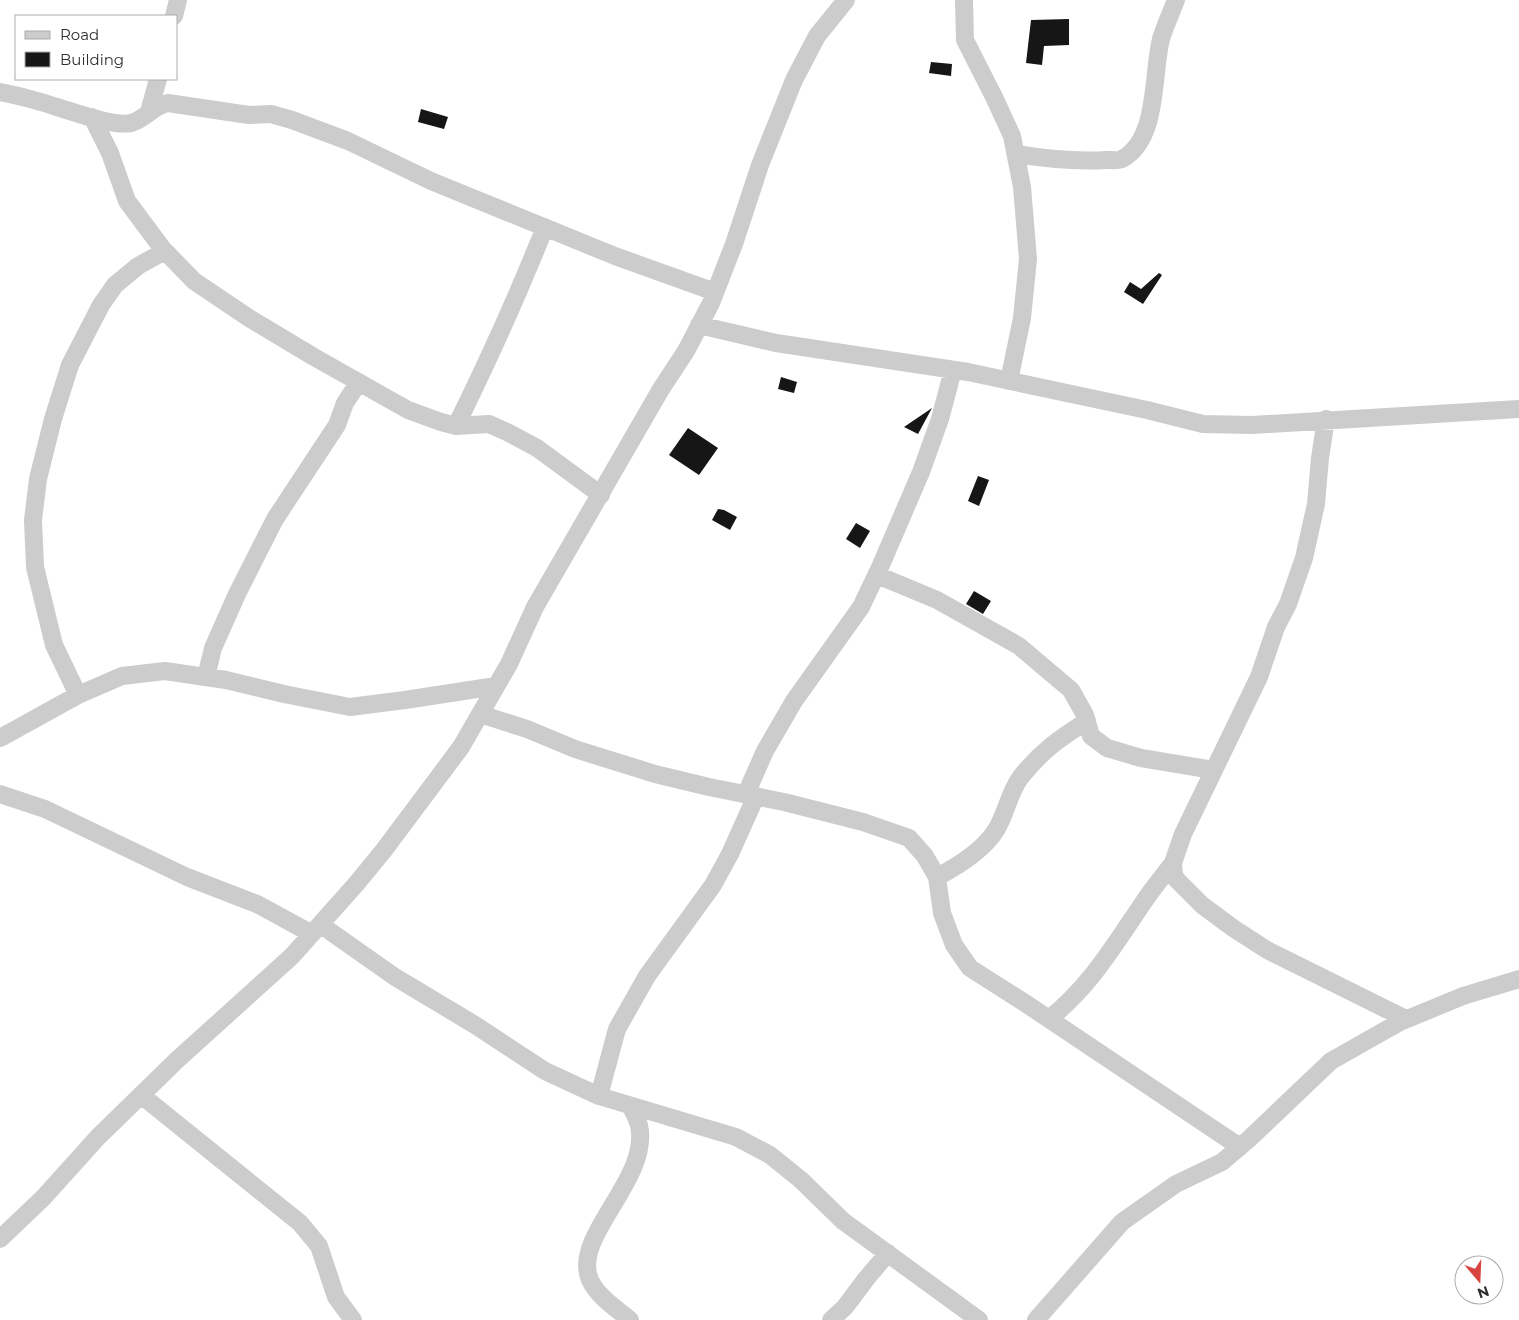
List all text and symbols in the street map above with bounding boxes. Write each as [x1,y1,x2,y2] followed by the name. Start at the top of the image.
[15,15,178,80] legend
[60,25,99,44] text: Road
[60,50,124,69] text: Building
[1454,1255,1504,1305] north arrow
[1475,1282,1492,1303] text: N

